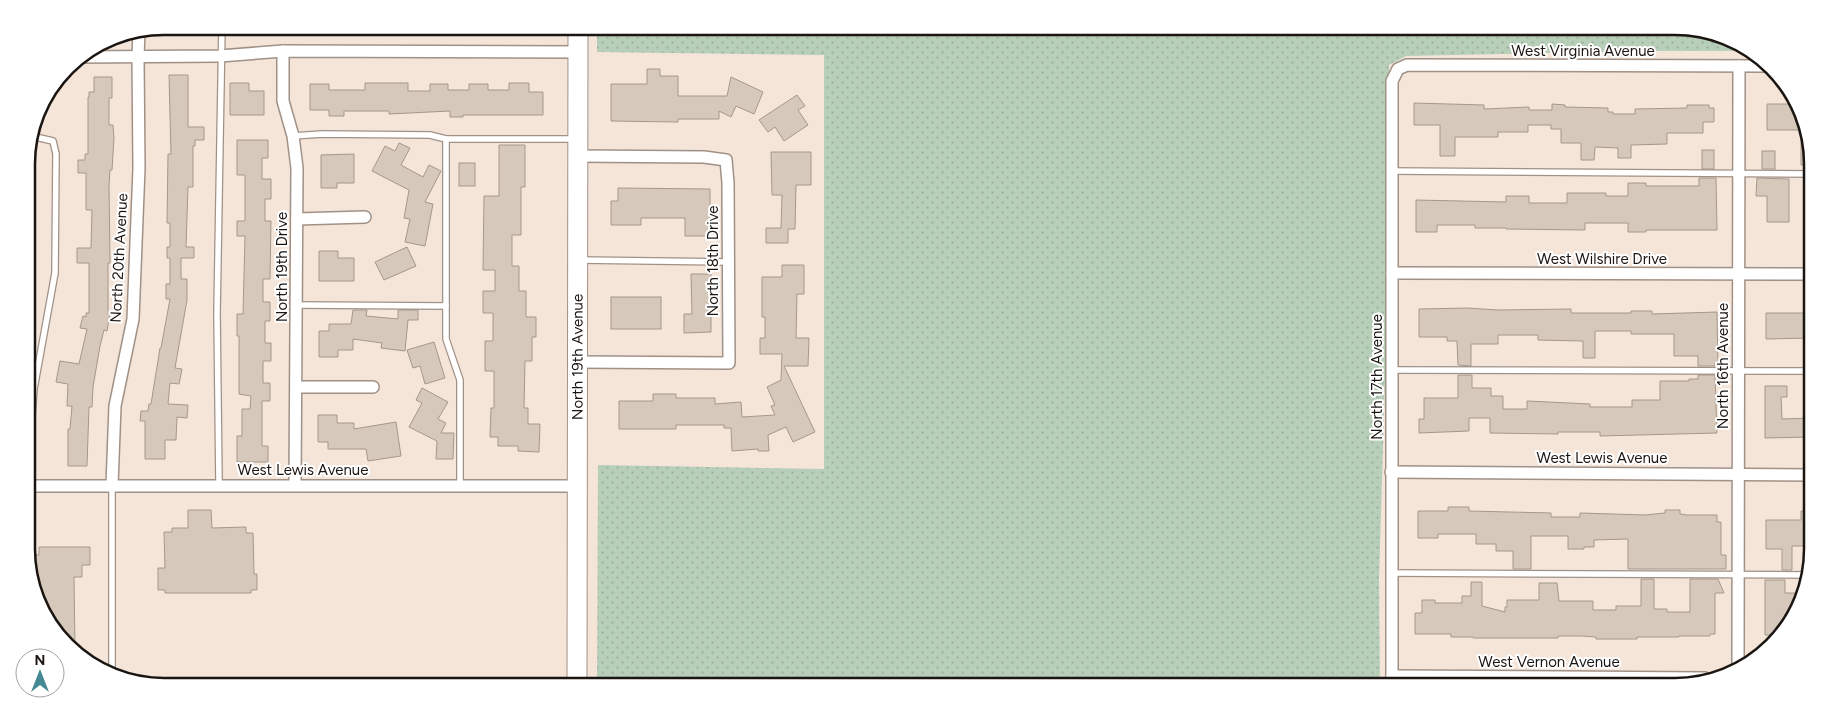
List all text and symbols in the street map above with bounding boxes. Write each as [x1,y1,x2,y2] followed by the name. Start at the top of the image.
[1511,42,1655,60] street label: West Virginia Avenue
[107,193,131,323] street label: North 20th Avenue
[704,206,722,316] street label: North 18th Drive
[273,212,291,322] street label: North 19th Drive
[1537,250,1667,268] street label: West Wilshire Drive
[568,294,587,420] street label: North 19th Avenue
[1714,303,1732,429] street label: North 16th Avenue
[1368,314,1386,440] street label: North 17th Avenue
[1537,449,1667,467] street label: West Lewis Avenue
[238,461,368,479] street label: West Lewis Avenue
[15,648,65,698] north arrow
[35,652,45,669] text: N
[1478,653,1620,671] street label: West Vernon Avenue

